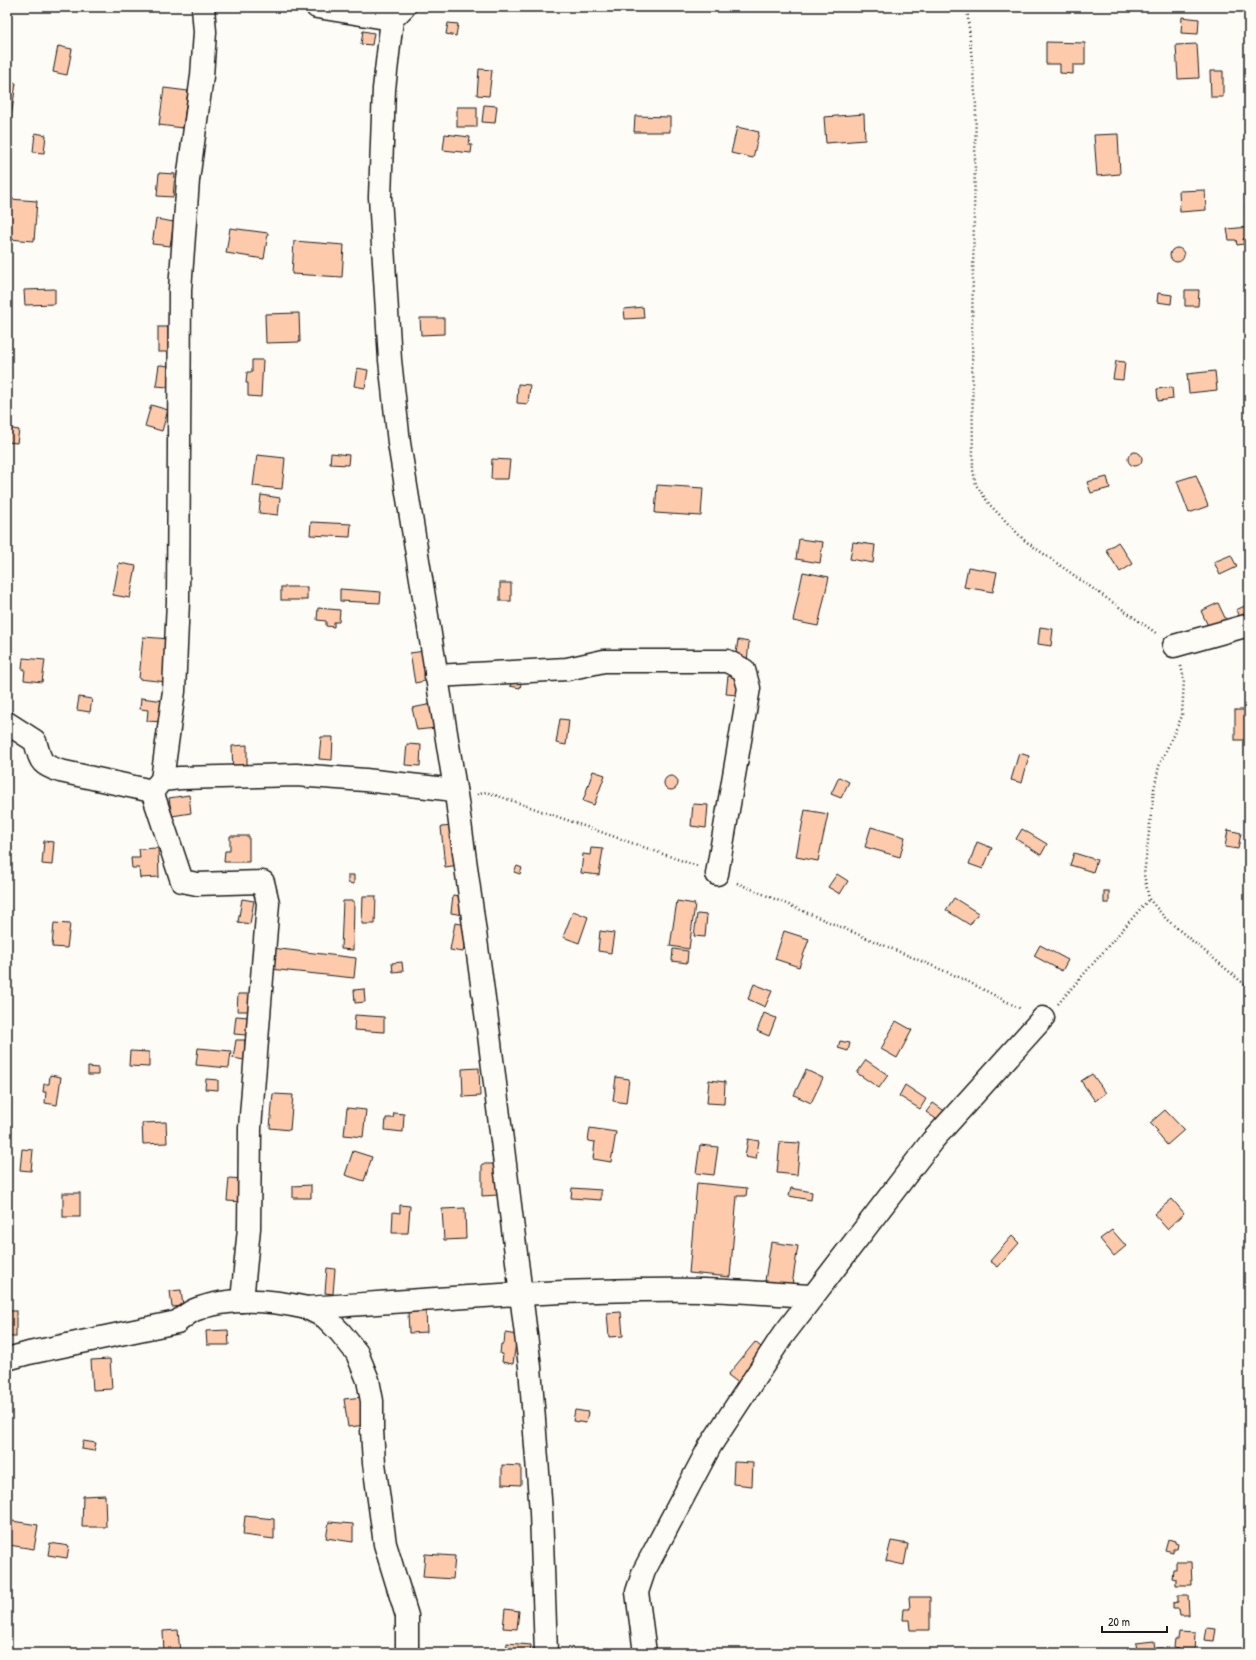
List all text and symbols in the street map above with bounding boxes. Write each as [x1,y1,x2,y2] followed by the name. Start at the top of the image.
[1102,1608,1167,1634] scale bar
[1108,1613,1130,1630] text: 20 m

